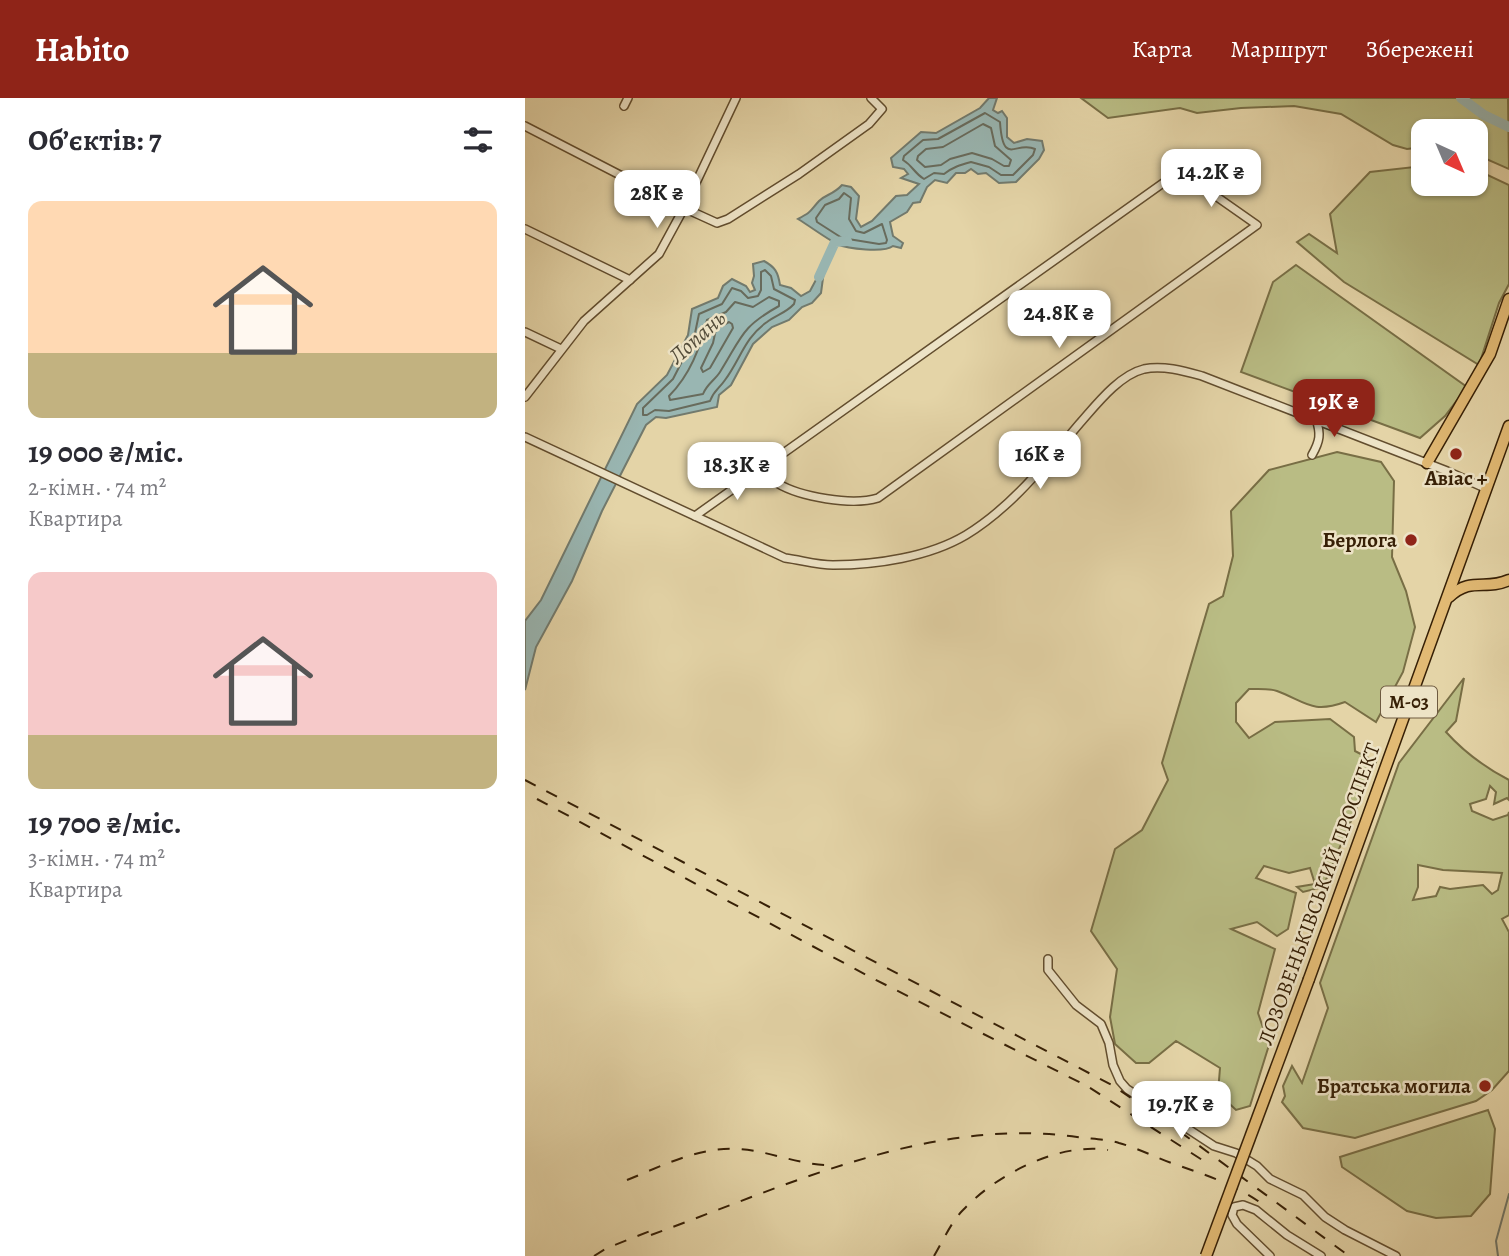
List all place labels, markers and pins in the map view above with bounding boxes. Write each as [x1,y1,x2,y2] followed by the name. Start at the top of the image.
[1146,150,1276,209] pin: 14.2K ₴
[608,170,706,230] pin: 28K ₴
[994,290,1124,350] pin: 24.8K ₴
[1285,380,1383,439] pin: 19K ₴
[991,432,1089,491] pin: 16K ₴
[672,442,802,502] pin: 18.3K ₴
[1448,446,1464,462] marker: Авiас +
[1424,464,1488,492] place label: Авiас +
[1322,526,1397,554] place label: Берлога
[1403,532,1419,548] marker: Берлога
[1317,1072,1471,1100] place label: Братська могила
[1477,1078,1493,1094] marker: Братська могила
[1116,1082,1246,1141] pin: 19.7K ₴

